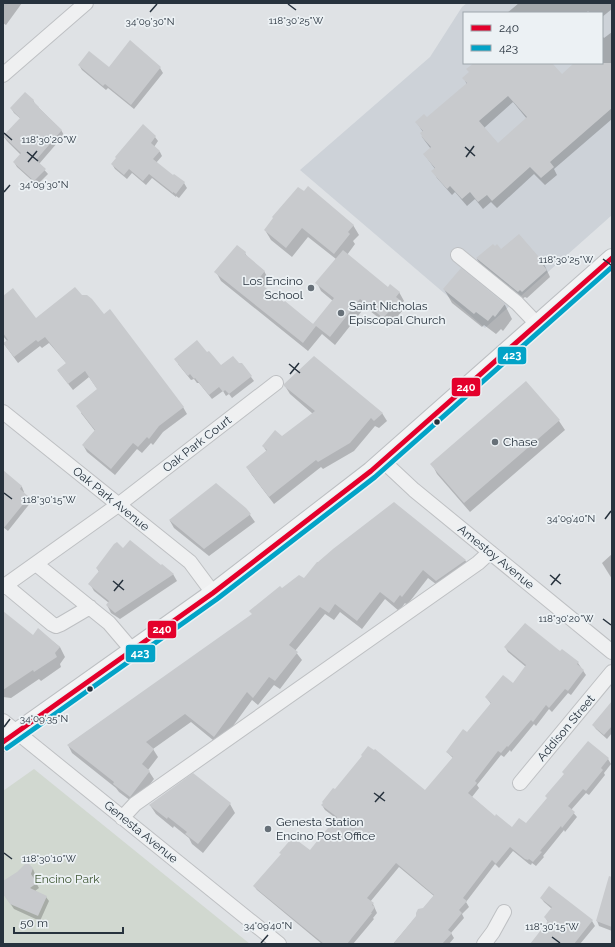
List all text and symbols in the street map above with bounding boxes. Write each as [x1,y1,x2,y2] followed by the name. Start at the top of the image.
[463,12,603,64] legend
[269,15,324,26] text: 118°30'25"W
[126,16,174,27] text: 34°09'30"N
[499,21,519,35] text: 240
[499,41,518,55] text: 423
[21,134,77,145] text: 118°30'20"W
[20,179,68,190] text: 34°09'30"N
[539,254,594,265] text: 118°30'25"W
[243,274,304,302] place label: Los Encino School
[306,283,316,293] marker: Los Encino School
[349,299,446,327] place label: Saint Nicholas Episcopal Church
[336,308,346,318] marker: Saint Nicholas Episcopal Church
[497,346,527,365] line badge: 423
[503,349,521,362] text: 423
[451,377,481,397] line badge: 240
[456,381,476,394] text: 240
[160,413,234,475] street label: Oak Park Court
[432,417,442,427] unlabelled marker
[503,435,538,449] place label: Chase
[490,437,500,447] marker: Chase
[70,464,152,534] street label: Oak Park Avenue
[22,494,76,505] text: 118°30'15"W
[547,513,595,524] text: 34°09'40"N
[455,522,537,592] street label: Amestoy Avenue
[538,613,594,624] text: 118°30'20"W
[147,620,177,639] line badge: 240
[152,623,172,636] text: 240
[125,644,156,663] line badge: 423
[131,647,149,660] text: 423
[85,684,95,694] unlabelled marker
[534,692,598,764] street label: Addison Street
[20,713,68,724] text: 34°09'35"N
[101,798,181,866] street label: Genesta Avenue
[276,815,375,843] place label: Genesta Station Encino Post Office
[263,824,273,834] marker: Genesta Station Encino Post Office
[22,853,77,864] text: 118°30'10"W
[34,872,100,886] park label: Encino Park
[14,909,123,935] scale bar
[20,916,48,930] text: 50 m
[244,920,292,931] text: 34°09'40"N
[525,921,579,932] text: 118°30'15"W

